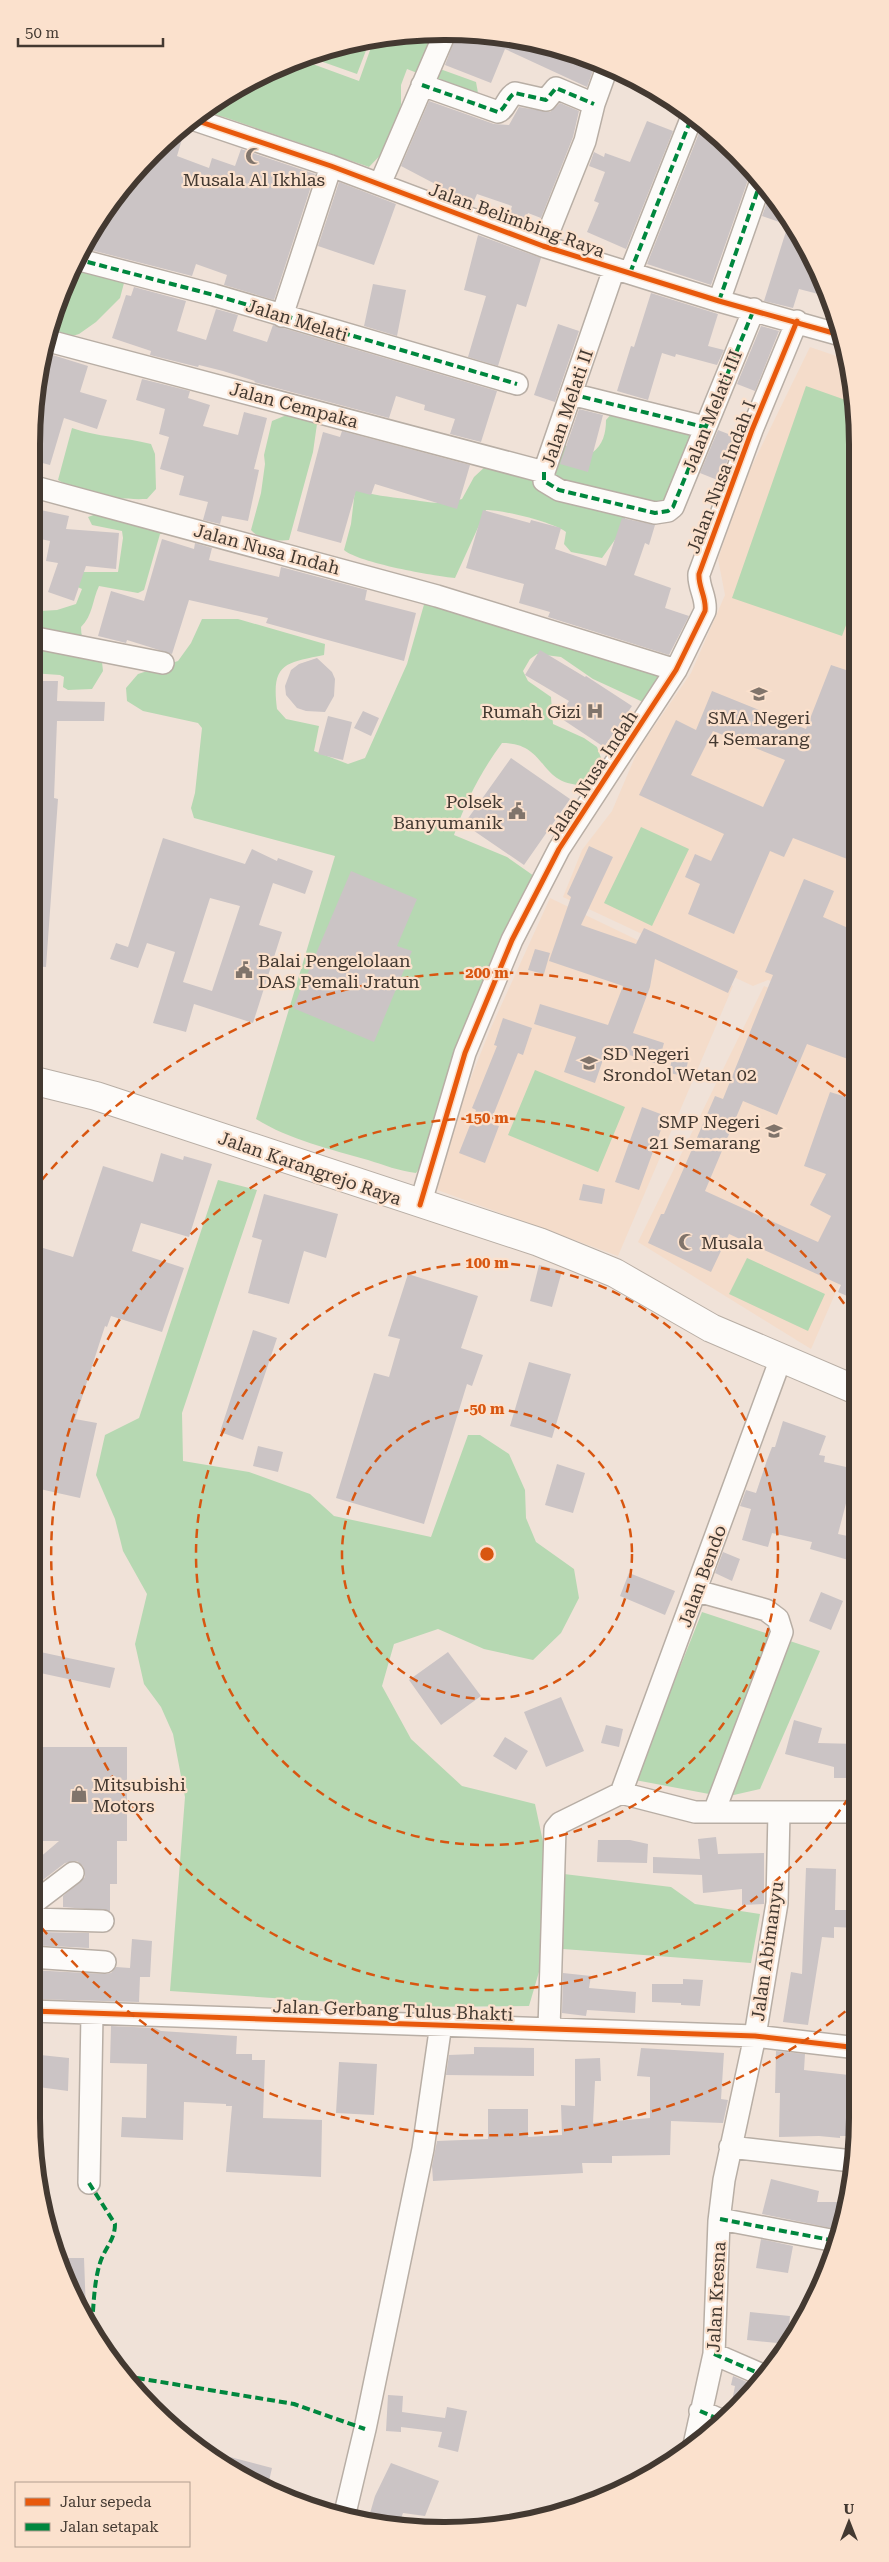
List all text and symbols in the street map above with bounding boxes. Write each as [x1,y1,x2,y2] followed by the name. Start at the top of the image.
[18,15,162,47] scale bar
[25,24,60,42] text: 50 m
[244,146,264,166] mosque icon: Musala Al Ikhlas
[183,169,325,190] place label: Musala Al Ikhlas
[426,178,608,262] street label: Jalan Belimbing Raya
[244,295,351,345] street label: Jalan Melati
[537,346,597,470] street label: Jalan Melati II
[678,347,746,475] street label: Jalan Melati III
[227,378,361,432] street label: Jalan Cempaka
[682,398,760,556] street label: Jalan Nusa Indah I
[192,519,343,579] street label: Jalan Nusa Indah
[749,684,769,704] school or university icon: SMA Negeri 4 Semarang
[481,701,581,722] place label: Rumah Gizi
[585,701,605,721] hospital icon: Rumah Gizi
[542,706,642,844] street label: Jalan Nusa Indah
[708,707,810,749] place label: SMA Negeri 4 Semarang
[393,791,503,833] place label: Polsek Banyumanik
[507,801,527,821] public building icon: Polsek Banyumanik
[258,950,420,992] place label: Balai Pengelolaan DAS Pemali Jratun
[234,960,254,980] public building icon: Balai Pengelolaan DAS Pemali Jratun
[465,964,509,982] text: 200 m
[603,1043,757,1085] place label: SD Negeri Srondol Wetan 02
[579,1053,599,1073] school or university icon: SD Negeri Srondol Wetan 02
[465,1109,509,1127] text: 150 m
[649,1111,761,1153] place label: SMP Negeri 21 Semarang
[764,1121,784,1141] school or university icon: SMP Negeri 21 Semarang
[216,1127,404,1209] street label: Jalan Karangrejo Raya
[677,1232,697,1252] mosque icon: Musala
[701,1232,763,1253] place label: Musala
[465,1254,509,1272] text: 100 m
[469,1400,505,1418] text: 50 m
[674,1522,730,1630] street label: Jalan Bendo
[478,1545,496,1563] centre of rings
[93,1774,186,1816] place label: Mitsubishi Motors
[69,1784,89,1804] shop icon: Mitsubishi Motors
[747,1880,787,2022] street label: Jalan Abimanyu
[272,1995,514,2025] street label: Jalan Gerbang Tulus Bhakti
[703,2241,729,2353] street label: Jalan Kresna
[15,2482,190,2547] legend
[60,2493,151,2511] text: Jalur sepeda
[824,2497,874,2547] north arrow
[844,2501,855,2517] text: U
[60,2518,159,2536] text: Jalan setapak

